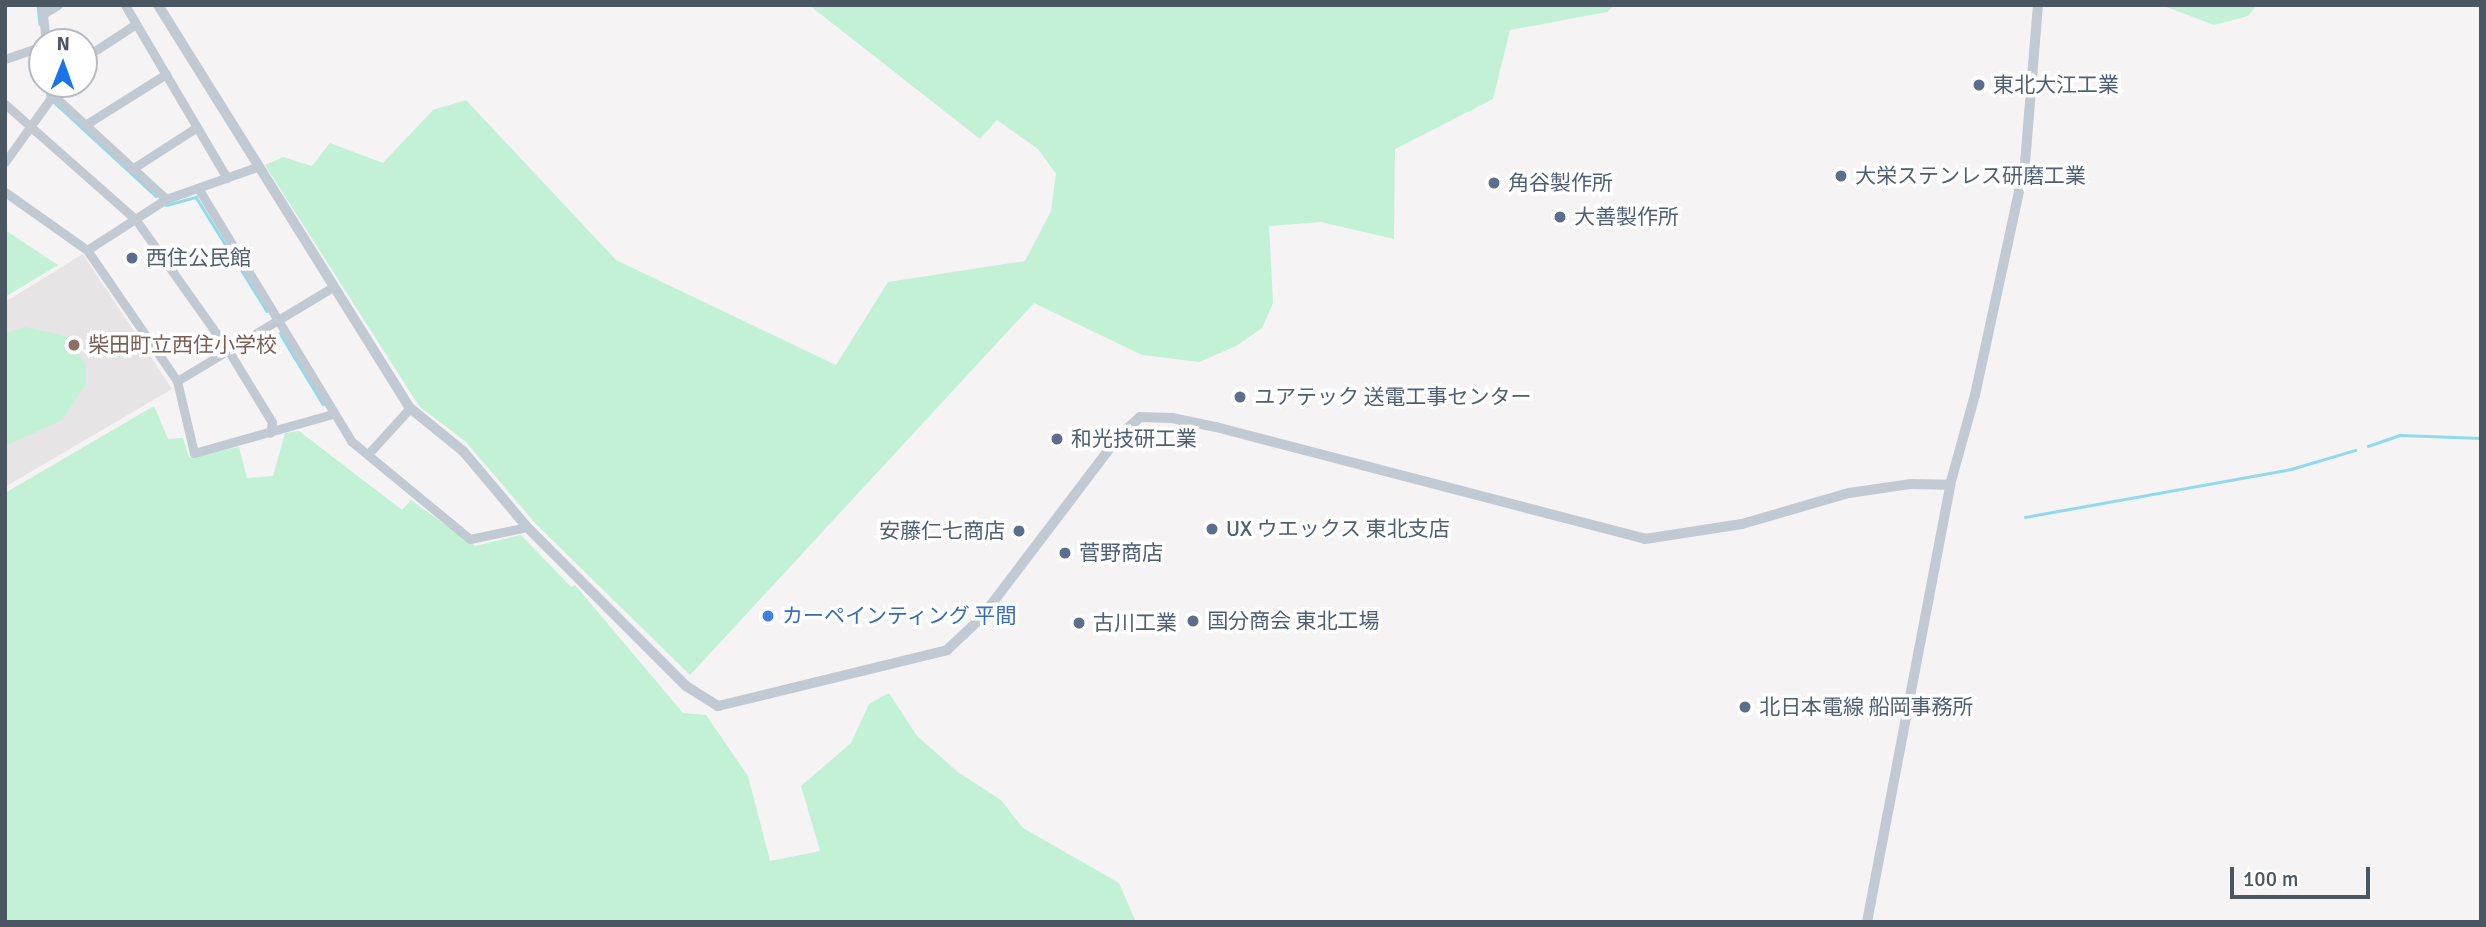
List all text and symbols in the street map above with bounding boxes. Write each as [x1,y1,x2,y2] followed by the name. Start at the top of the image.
[28,28,98,98] north arrow
[57,32,70,56] text: N
[1993,72,2119,98] place label: 東北大江工業
[1971,77,1987,93] marker: 東北大江工業
[1855,163,2086,189] place label: 大栄ステンレス研磨工業
[1833,168,1849,184] marker: 大栄ステンレス研磨工業
[1508,170,1613,196] place label: 角谷製作所
[1486,175,1502,191] marker: 角谷製作所
[1574,204,1679,230] place label: 大善製作所
[1552,209,1568,225] marker: 大善製作所
[146,245,251,271] place label: 西住公民館
[124,250,140,266] marker: 西住公民館
[88,332,277,358] place label: 柴田町立西住小学校
[66,337,82,353] marker: 柴田町立西住小学校
[1254,384,1532,410] place label: ユアテック 送電工事センター
[1232,389,1248,405] marker: ユアテック 送電工事センター
[1071,426,1197,452] place label: 和光技研工業
[1049,431,1065,447] marker: 和光技研工業
[1226,516,1450,542] place label: UX ウエックス 東北支店
[879,518,1005,544] place label: 安藤仁七商店
[1204,521,1220,537] marker: UX ウエックス 東北支店
[1011,523,1027,539] marker: 安藤仁七商店
[1079,540,1163,566] place label: 菅野商店
[1057,545,1073,561] marker: 菅野商店
[782,603,1018,629] place label: カーペインティング 平間
[760,608,776,624] marker: カーペインティング 平間
[1207,608,1380,634] place label: 国分商会 東北工場
[1093,610,1177,636] place label: 古川工業
[1185,613,1201,629] marker: 国分商会 東北工場
[1071,615,1087,631] marker: 古川工業
[1759,694,1974,720] place label: 北日本電線 船岡事務所
[1737,699,1753,715] marker: 北日本電線 船岡事務所
[2234,853,2374,897] scale bar
[2243,866,2298,892] text: 100 m

